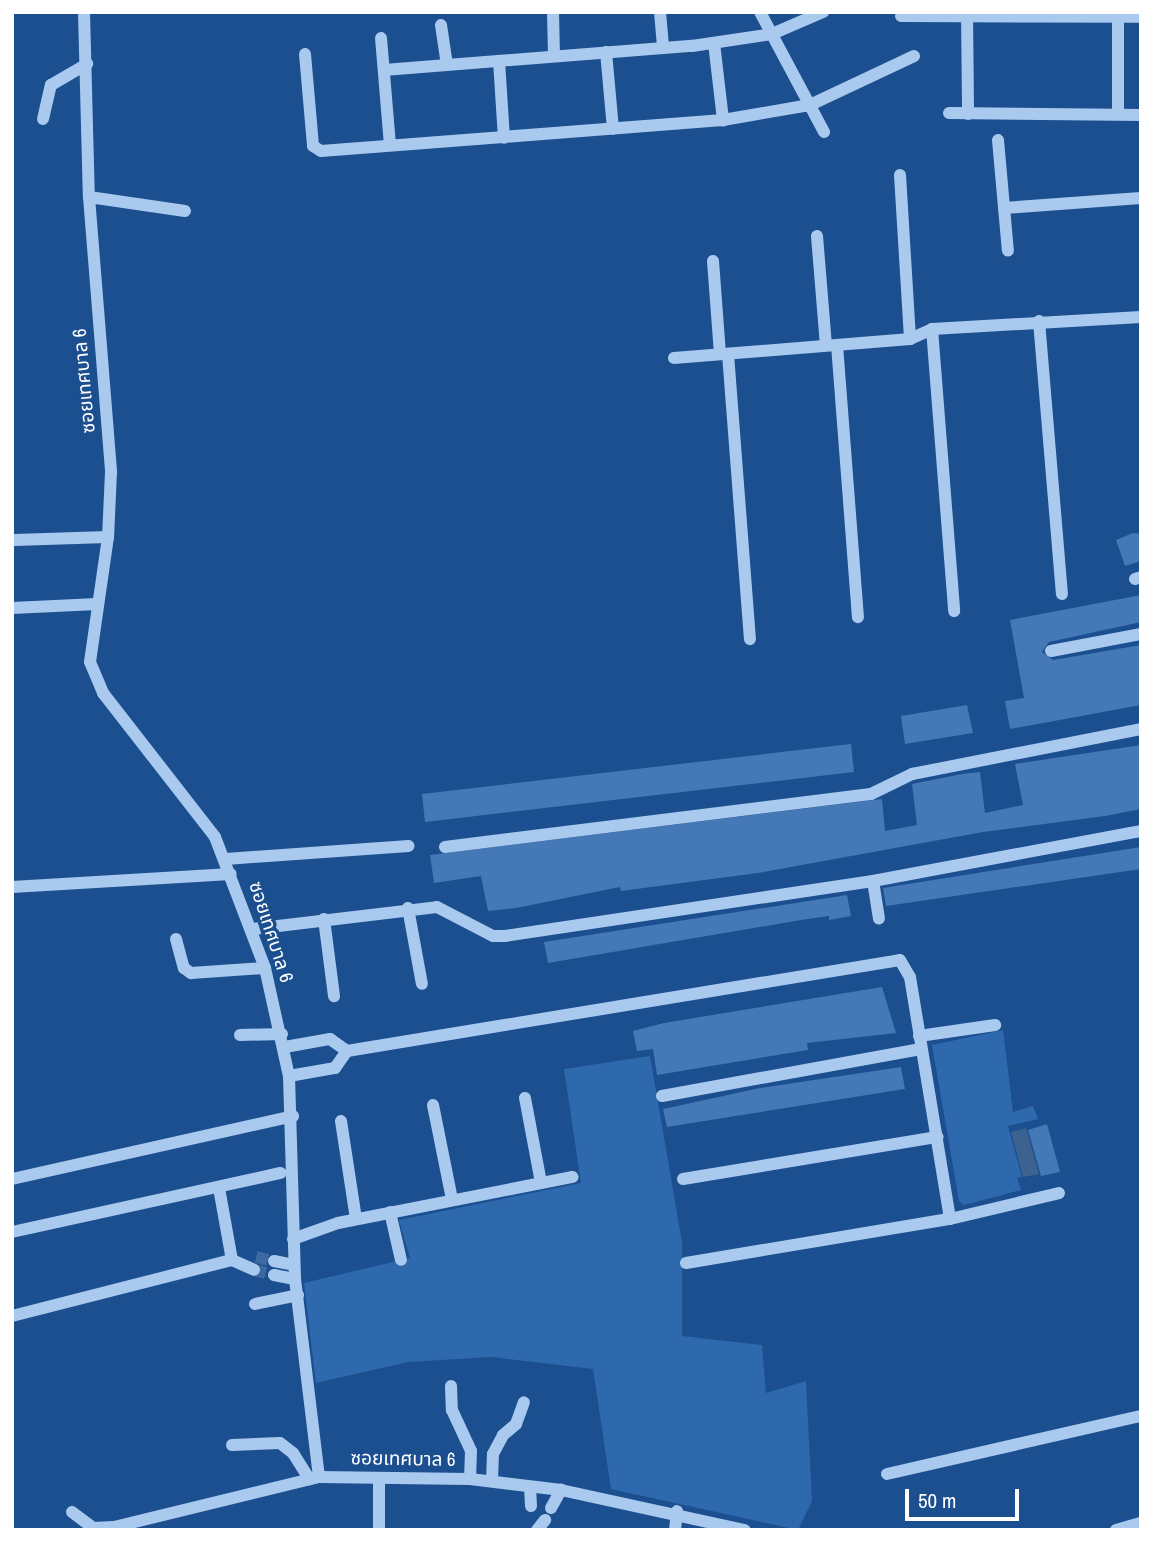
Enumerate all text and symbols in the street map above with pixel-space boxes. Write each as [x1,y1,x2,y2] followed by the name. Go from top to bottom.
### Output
[68,328,100,434] street label: ซอยเทศบาล 6
[244,879,298,985] street label: ซอยเทศบาล 6
[350,1447,456,1471] street label: ซอยเทศบาล 6
[908,1476,1022,1520] scale bar
[918,1486,956,1515] text: 50 m

